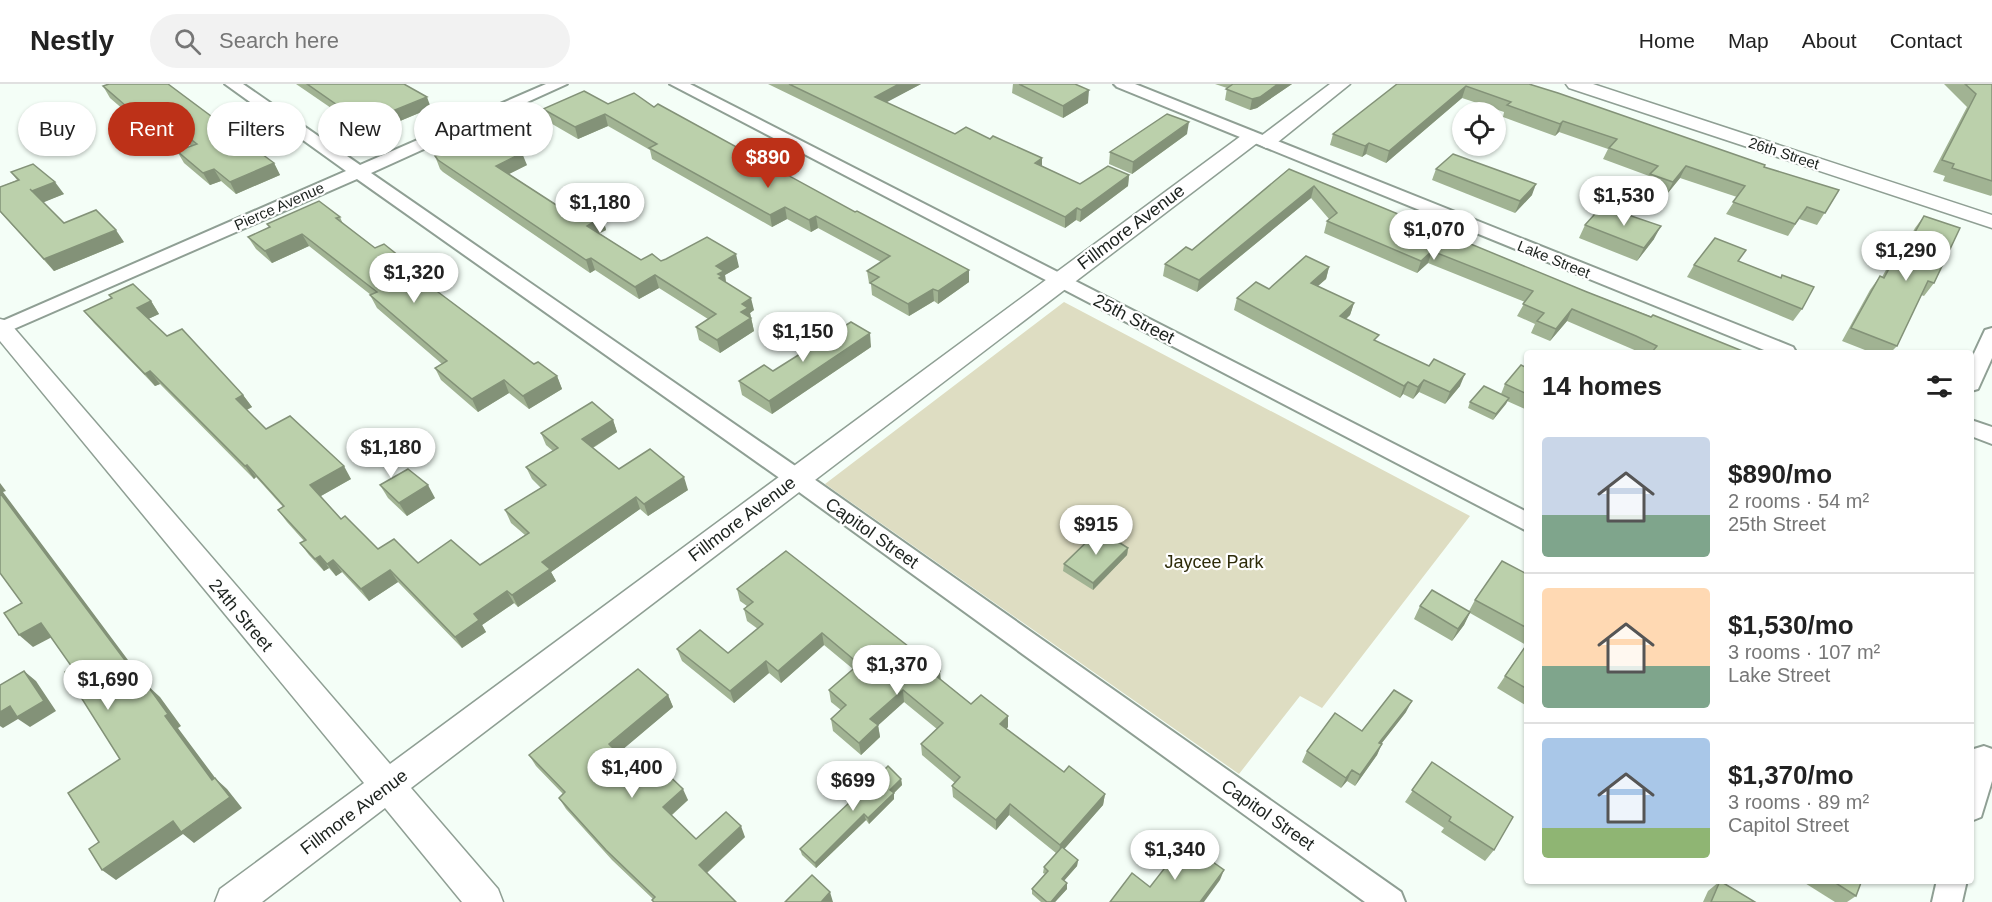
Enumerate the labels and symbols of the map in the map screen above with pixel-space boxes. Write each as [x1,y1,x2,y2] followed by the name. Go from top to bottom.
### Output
[1746,134,1822,173] street label: 26th Street
[732,138,804,189] pin: $890
[1575,176,1673,227] pin: $1,530
[231,179,327,233] street label: Pierce Avenue
[1074,180,1188,274] street label: Fillmore Avenue
[551,183,649,234] pin: $1,180
[1385,210,1483,261] pin: $1,070
[1857,231,1955,282] pin: $1,290
[1515,237,1594,282] street label: Lake Street
[365,253,463,304] pin: $1,320
[1090,290,1178,348] street label: 25th Street
[754,312,852,363] pin: $1,150
[342,428,440,479] pin: $1,180
[685,472,799,566] street label: Fillmore Avenue
[822,494,922,572] street label: Capitol Street
[1060,505,1132,556] pin: $915
[1164,552,1265,572] park label: Jaycee Park
[205,575,277,655] street label: 24th Street
[848,645,946,696] pin: $1,370
[59,660,157,711] pin: $1,690
[583,748,681,799] pin: $1,400
[817,761,889,812] pin: $699
[297,765,411,859] street label: Fillmore Avenue
[1218,776,1318,854] street label: Capitol Street
[1126,830,1224,881] pin: $1,340

